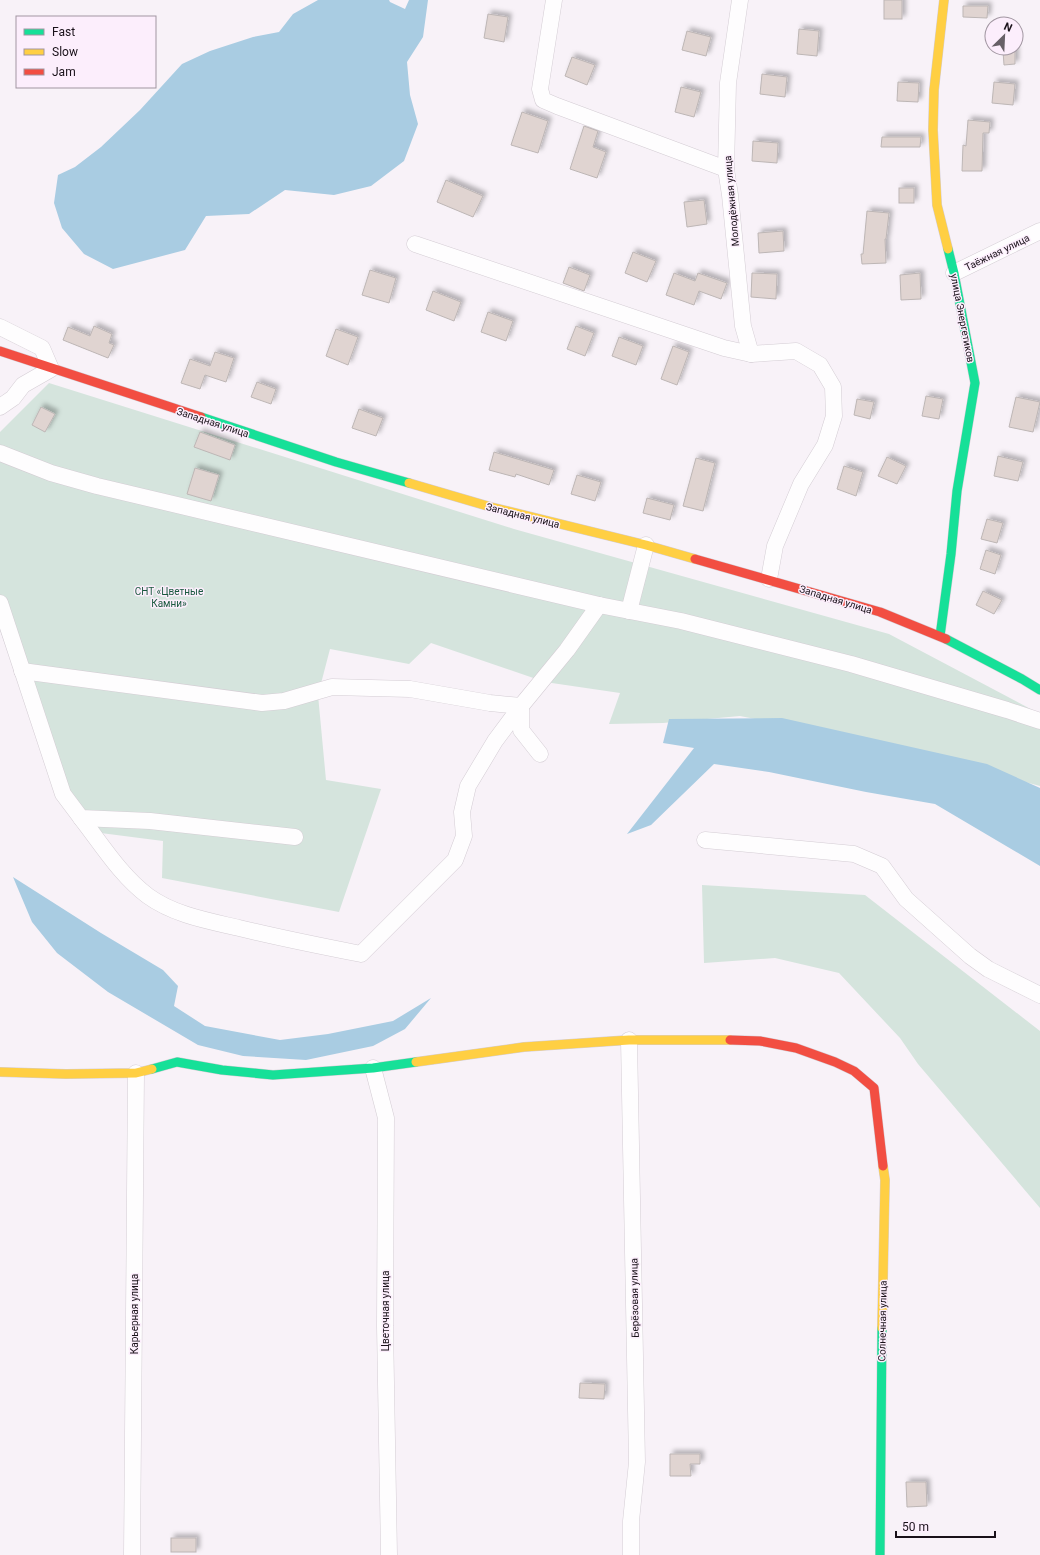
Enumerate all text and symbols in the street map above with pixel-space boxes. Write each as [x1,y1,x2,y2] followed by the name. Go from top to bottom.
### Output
[16,16,156,88] legend
[984,16,1024,56] north arrow
[1002,20,1014,35] text: N
[52,25,75,39] text: Fast
[52,45,78,59] text: Slow
[52,65,76,79] text: Jam
[722,155,741,247] street label: Молодёжная улица
[963,232,1031,273] street label: Таёжная улица
[949,273,977,364] street label: улица Энергетиков
[175,406,250,439] street label: Западная улица
[485,501,561,530] street label: Западная улица
[798,583,873,616] street label: Западная улица
[135,586,203,609] park label: СНТ «Цветные Камни»
[628,1258,641,1338] street label: Берёзовая улица
[380,1271,391,1351] street label: Цветочная улица
[129,1274,140,1354] street label: Карьерная улица
[876,1280,889,1362] street label: Солнечная улица
[896,1513,995,1539] scale bar
[902,1520,929,1534] text: 50 m

